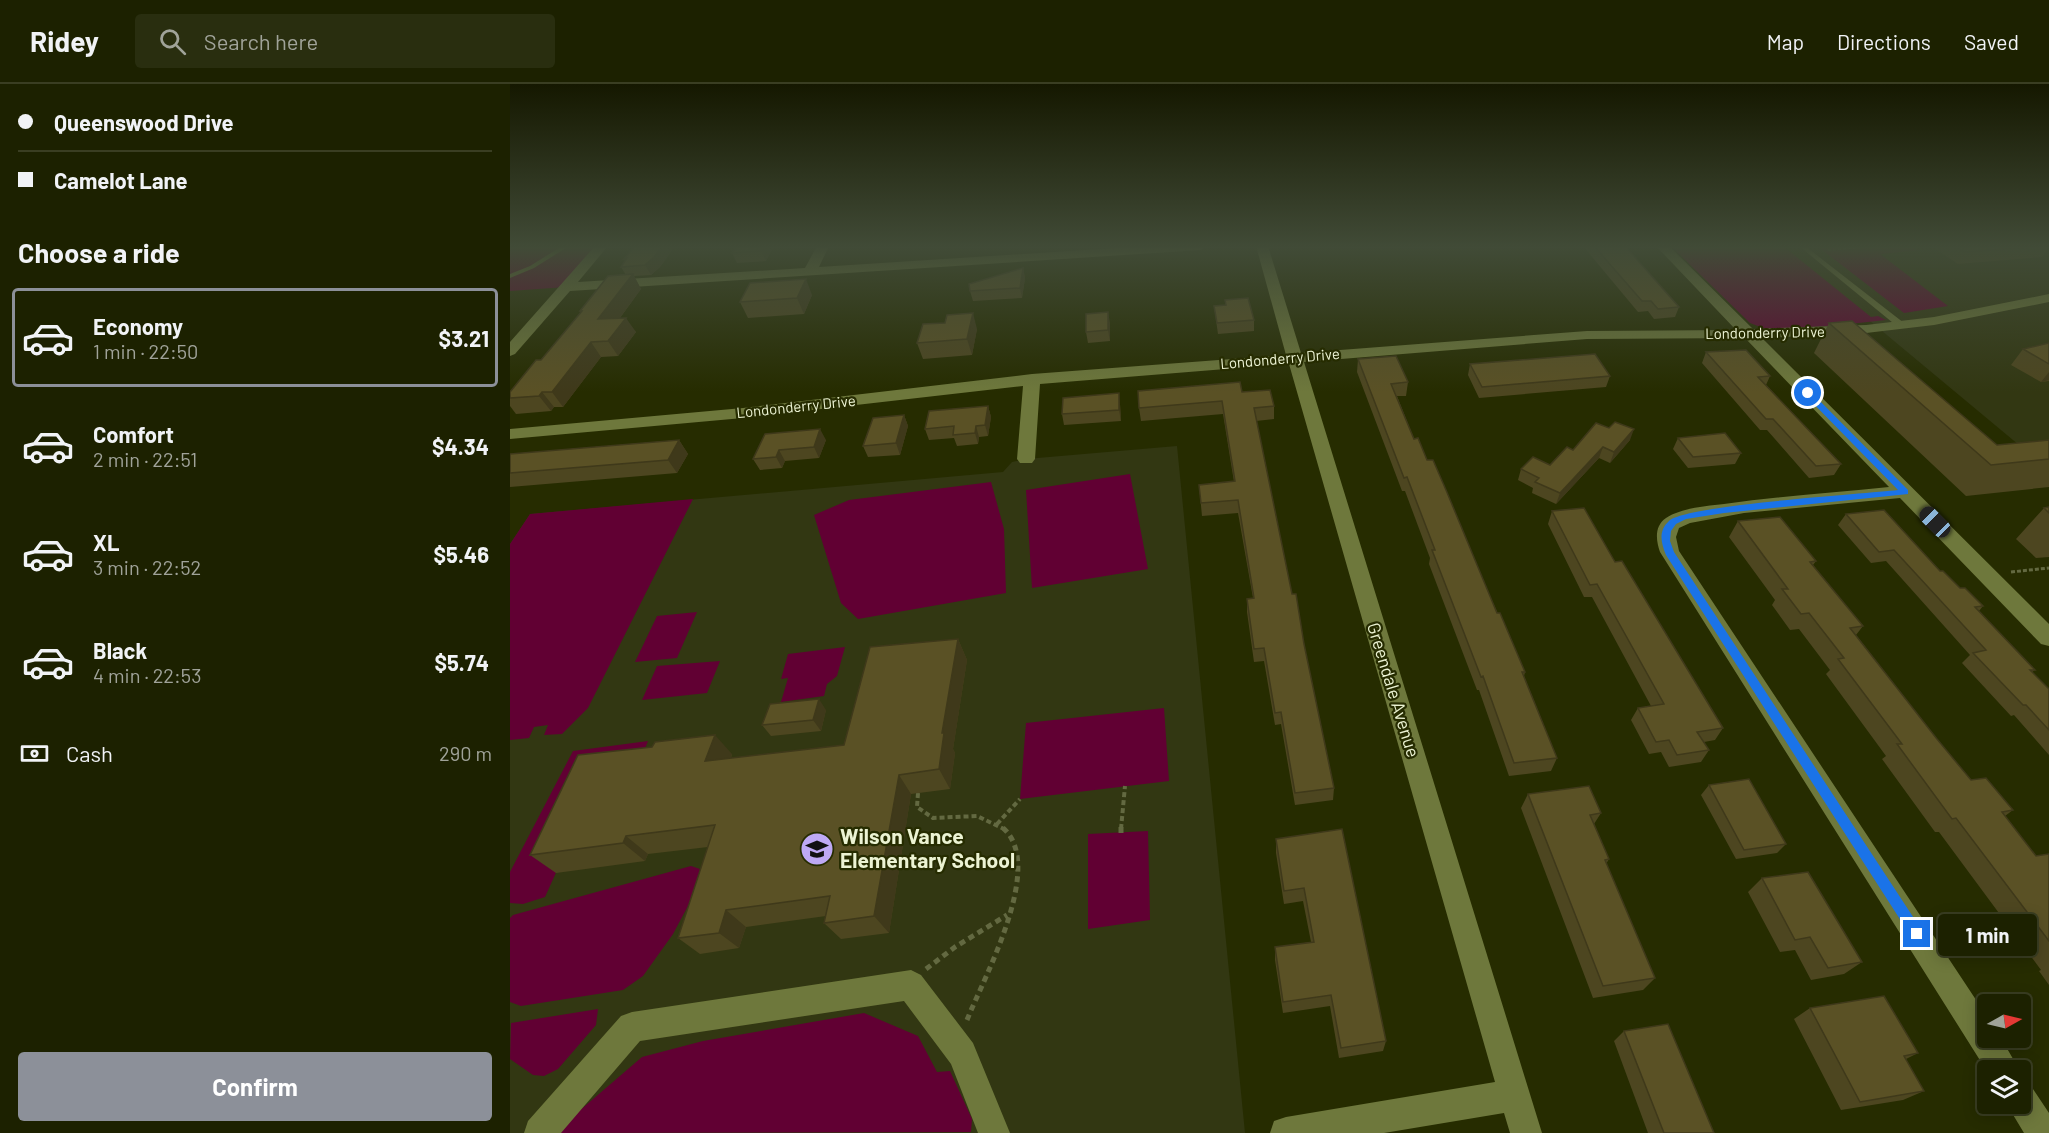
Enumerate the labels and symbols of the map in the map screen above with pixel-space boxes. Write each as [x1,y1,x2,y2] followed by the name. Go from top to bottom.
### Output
[1705,322,1825,342] street label: Londonderry Drive
[1219,344,1340,372] street label: Londonderry Drive
[1794,379,1821,406] route start
[735,391,856,421] street label: Londonderry Drive
[1916,503,1954,541] car
[1363,620,1425,760] street label: Greendale Avenue
[840,823,1015,872] place label: Wilson Vance Elementary School
[799,831,835,867] school or university icon: Wilson Vance Elementary School
[1938,913,2037,955] callout: 1 min
[1903,920,1930,947] route end
[1977,994,2031,1048] north arrow

